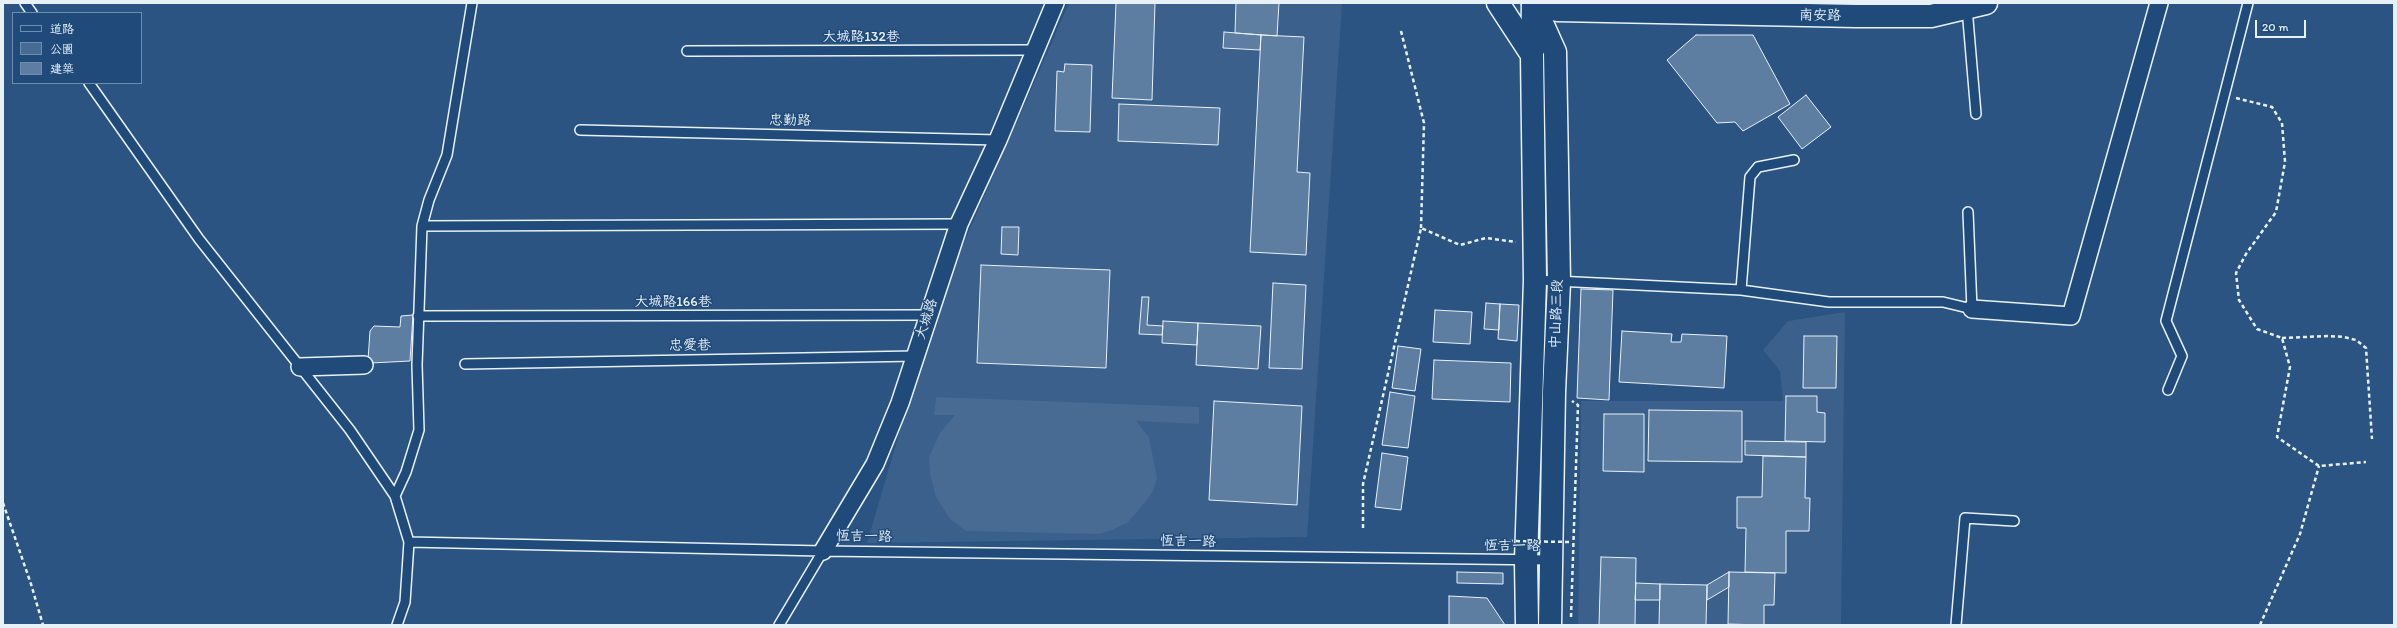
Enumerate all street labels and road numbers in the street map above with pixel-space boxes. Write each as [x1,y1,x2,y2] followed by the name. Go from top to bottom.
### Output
[1799,7,1841,25] street label: 南安路
[822,29,900,45] street label: 大城路132巷
[769,112,811,130] street label: 忠勤路
[1547,279,1567,349] street label: 中山路三段
[634,294,712,310] street label: 大城路166巷
[913,296,941,342] street label: 大城路
[669,337,711,355] street label: 忠愛巷
[836,528,892,546] street label: 恆吉一路
[1160,533,1216,551] street label: 恆吉一路
[1484,538,1540,554] street label: 恆吉一路

